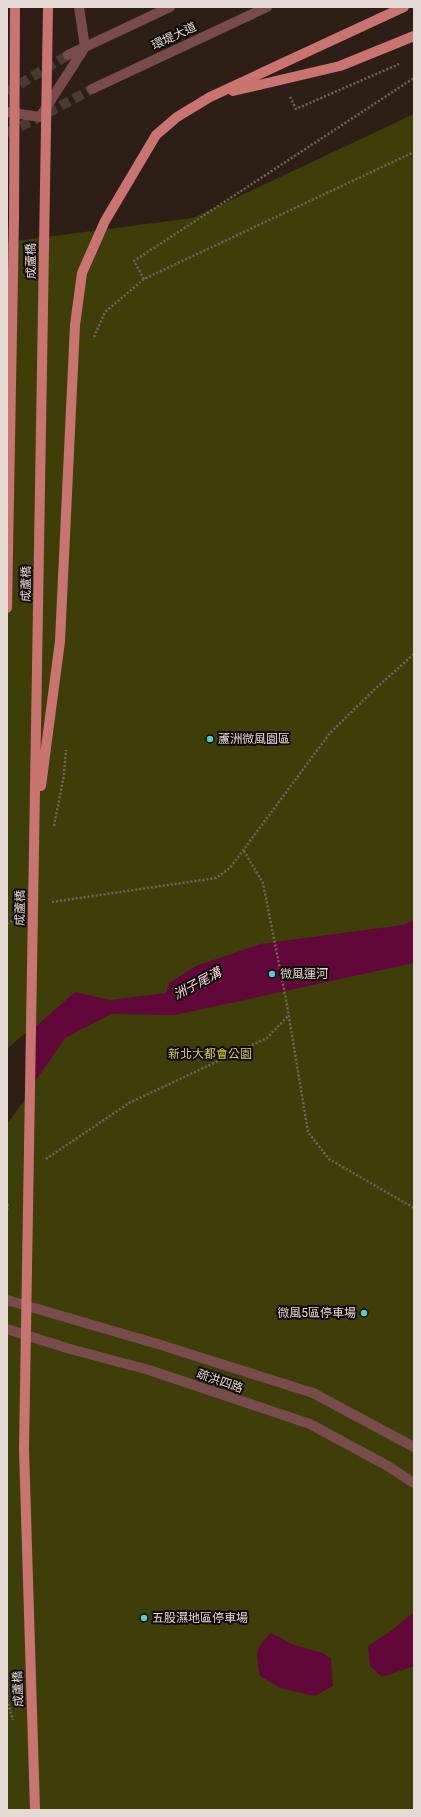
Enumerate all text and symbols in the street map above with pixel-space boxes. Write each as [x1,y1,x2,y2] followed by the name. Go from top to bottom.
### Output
[149,20,199,52] street label: 環堤大道
[24,243,38,279] street label: 成蘆橋
[19,566,33,602] street label: 成蘆橋
[218,732,290,746] place label: 蘆洲微風園區
[205,734,215,744] marker: 蘆洲微風園區
[13,890,27,926] street label: 成蘆橋
[171,964,225,1002] water label: 洲子尾溝
[280,967,328,981] place label: 微風運河
[267,969,277,979] marker: 微風運河
[168,1047,252,1061] park label: 新北大都會公園
[277,1306,356,1320] place label: 微風5區停車場
[359,1308,369,1318] marker: 微風5區停車場
[195,1367,245,1395] street label: 疏洪四路
[152,1611,248,1625] place label: 五股濕地區停車場
[139,1613,149,1623] marker: 五股濕地區停車場
[10,1671,26,1707] street label: 成蘆橋

